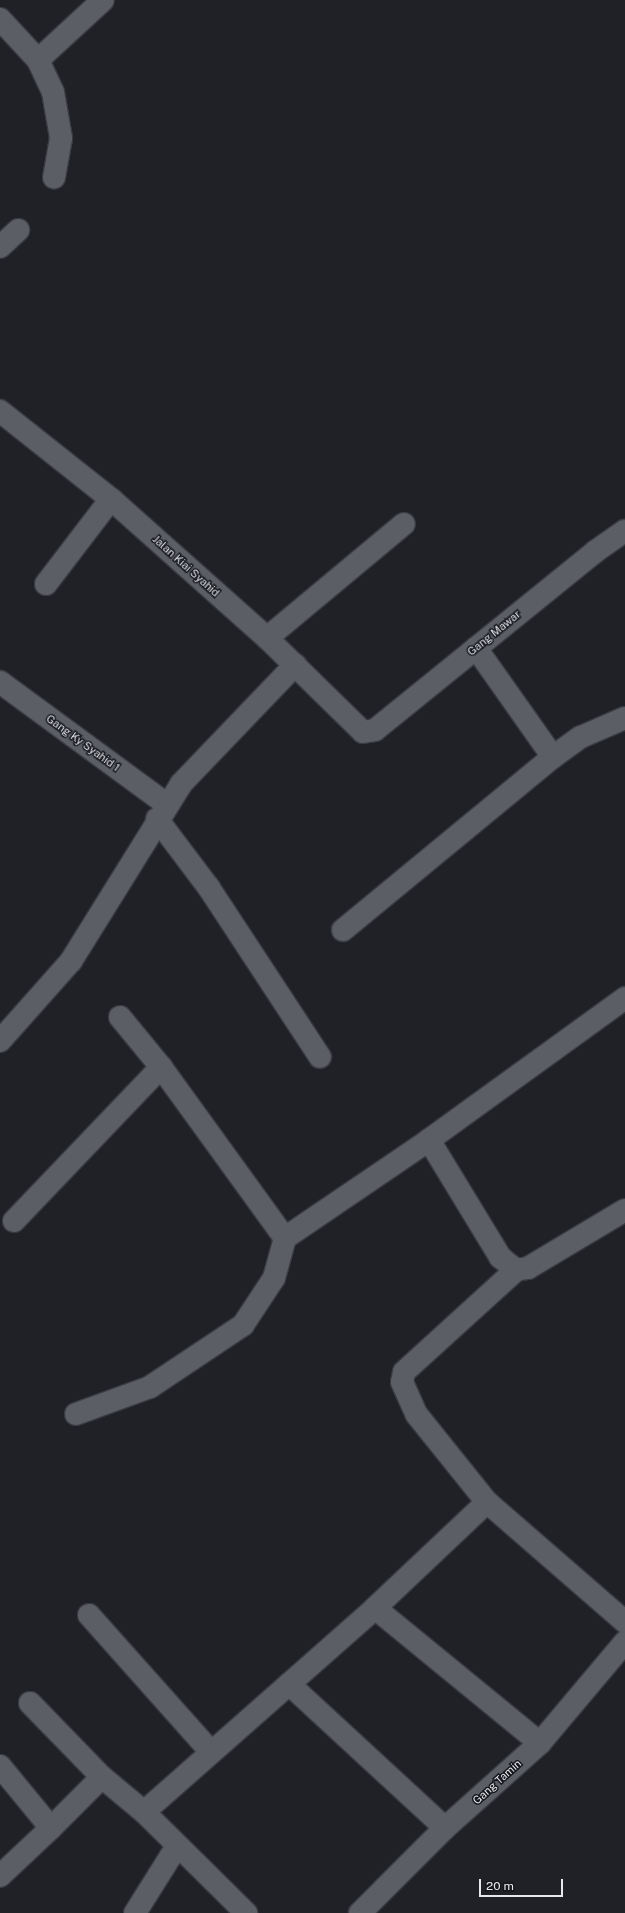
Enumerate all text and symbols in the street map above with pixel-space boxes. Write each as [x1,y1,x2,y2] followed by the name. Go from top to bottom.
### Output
[150,533,222,599] street label: Jalan Kiai Syahid
[465,608,523,658] street label: Gang Mawar
[44,712,122,774] street label: Gang Ky Syahid 1
[470,1757,524,1807] street label: Gang Tamin
[481,1871,565,1897] scale bar
[486,1879,514,1893] text: 20 m

